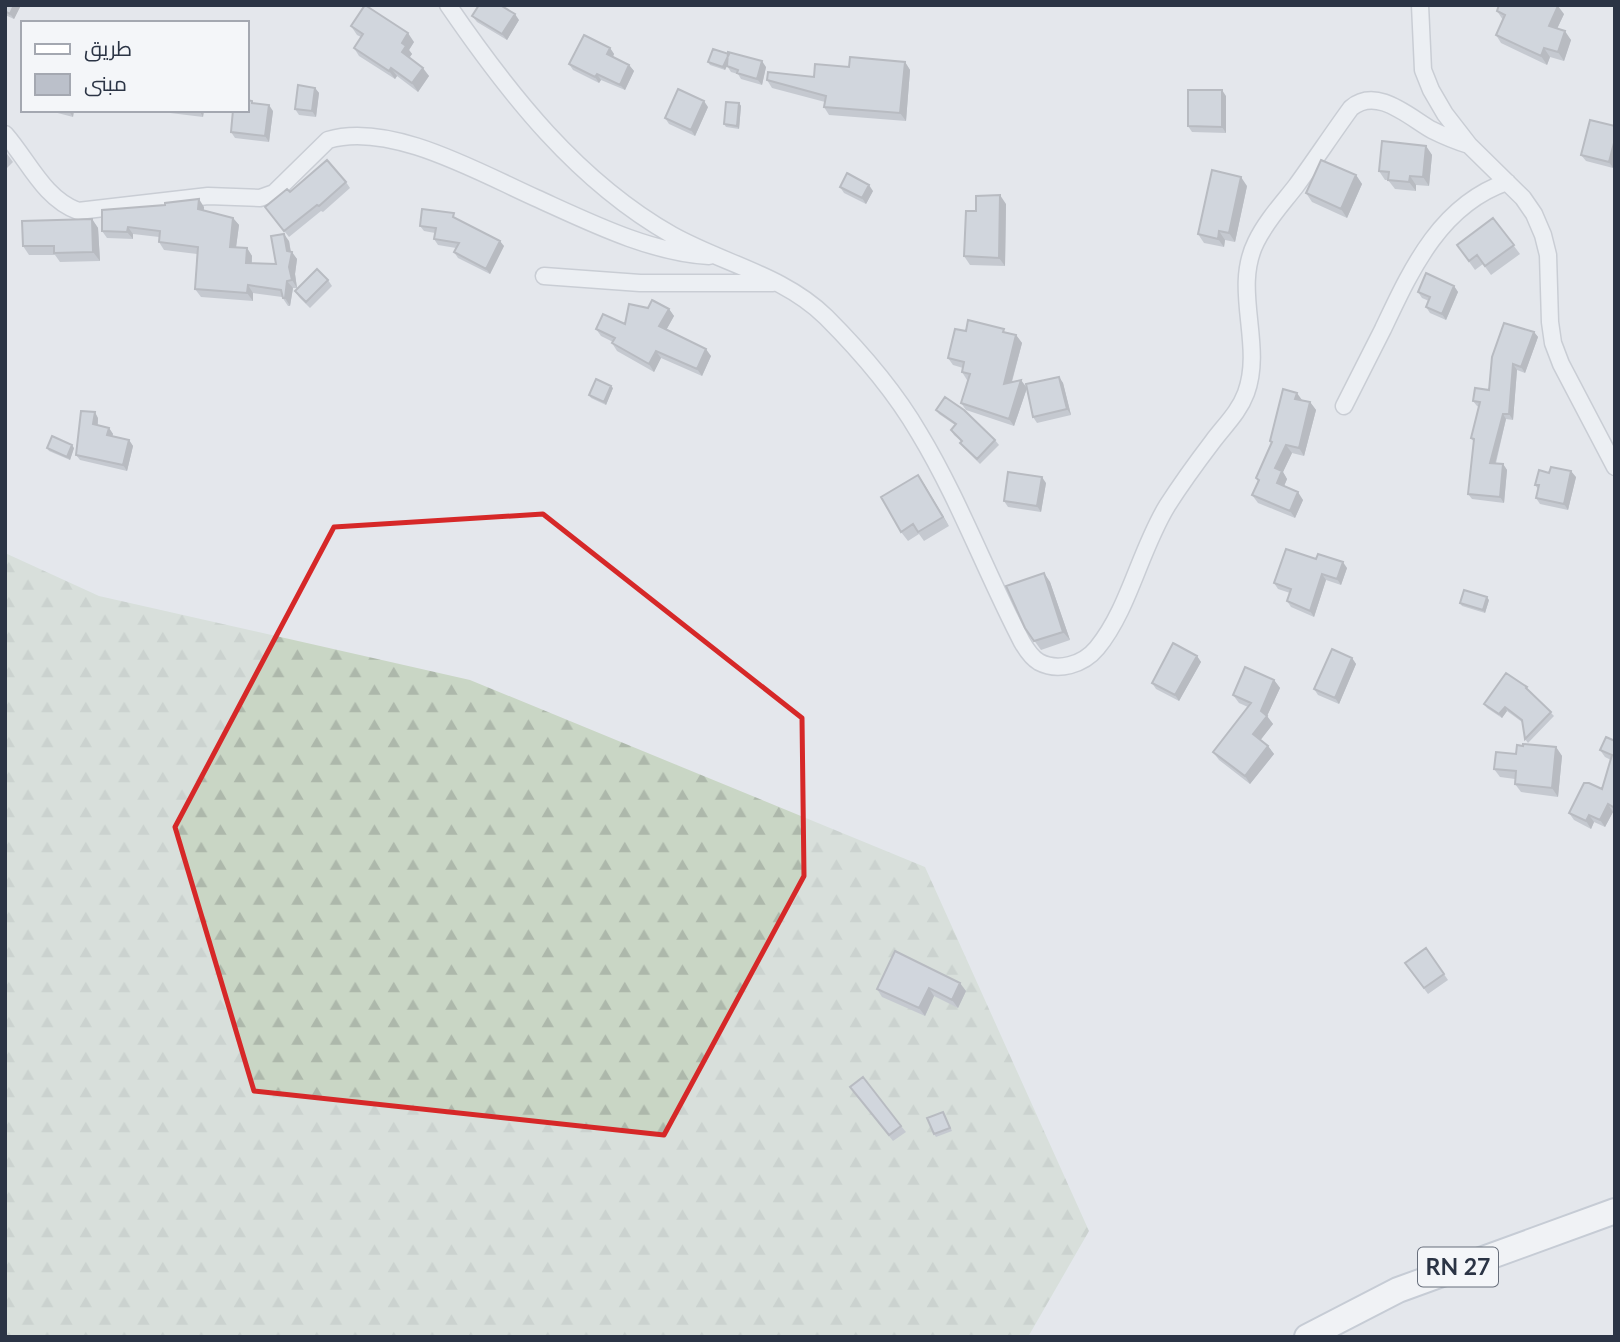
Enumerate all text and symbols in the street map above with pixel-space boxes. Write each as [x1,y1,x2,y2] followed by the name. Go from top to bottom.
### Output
[21,21,248,112] legend
[84,35,132,62] text: طريق
[84,70,127,97] text: مبنى
[1418,1248,1498,1286] road number: RN 27

